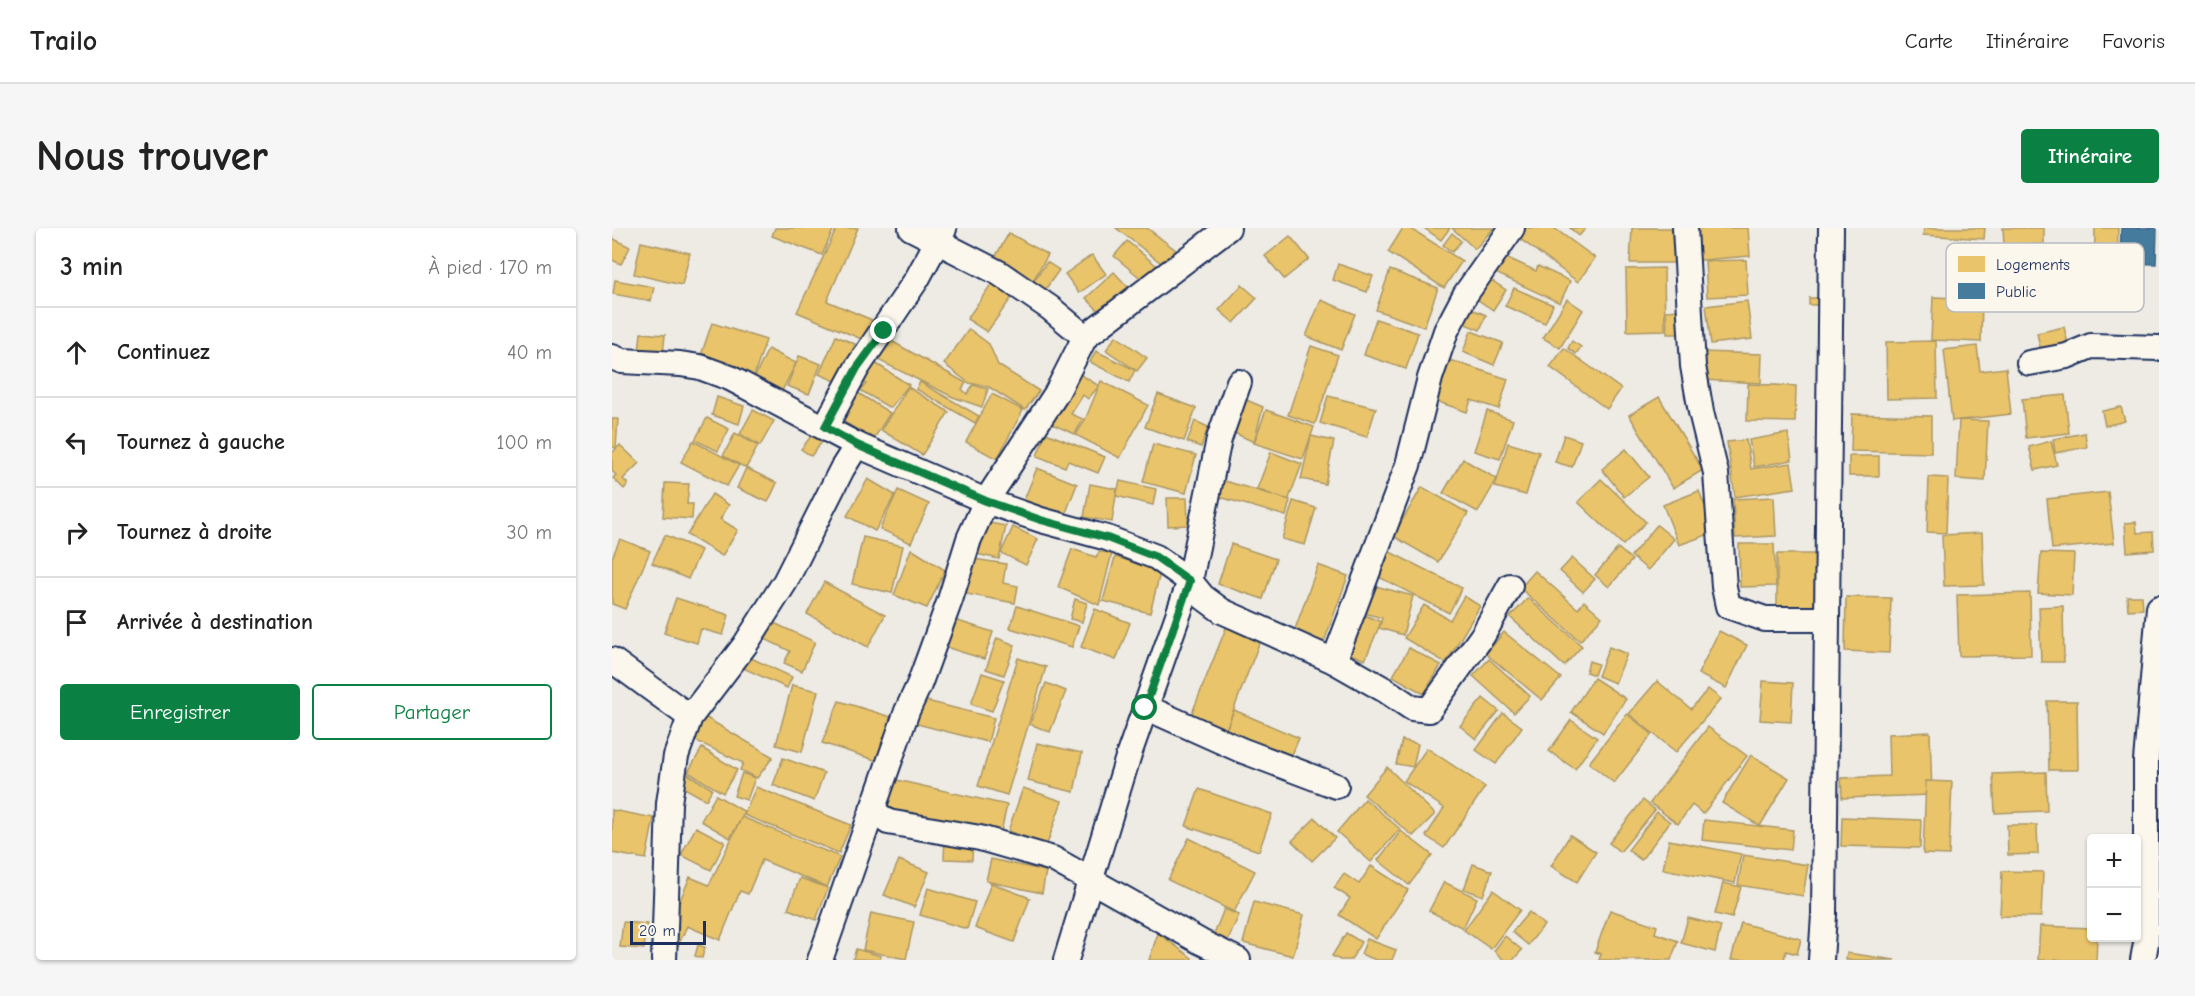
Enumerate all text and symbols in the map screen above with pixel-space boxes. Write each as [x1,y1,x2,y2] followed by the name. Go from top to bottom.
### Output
[30,25,97,57] text: Trailo
[1905,29,1953,53] text: Carte
[1986,29,2069,53] text: Itinéraire
[2102,29,2165,53] text: Favoris
[2021,129,2159,183] button: Itinéraire
[36,132,268,181] text: Nous trouver
[1946,243,2144,312] legend
[60,252,123,282] text: 3 min
[428,256,552,279] text: À pied · 170 m
[1996,256,2070,274] text: Logements
[1996,283,2037,301] text: Public
[870,317,896,343] route end
[60,336,93,369] icon: ahead
[117,339,210,365] text: Continuez
[507,341,552,364] text: 40 m
[60,426,93,459] icon: left
[117,429,285,455] text: Tournez à gauche
[497,431,552,454] text: 100 m
[60,516,93,549] icon: right
[117,519,272,545] text: Tournez à droite
[506,521,552,544] text: 30 m
[60,606,93,639] icon: arrive
[117,609,313,635] text: Arrivée à destination
[60,684,300,740] button: Enregistrer
[312,684,552,740] button: Partager
[1131,694,1157,720] route start
[2087,834,2141,942] map controls
[2087,834,2141,888] button: +
[2087,888,2141,942] button: −
[630,918,706,946] scale bar
[639,922,676,940] text: 20 m

